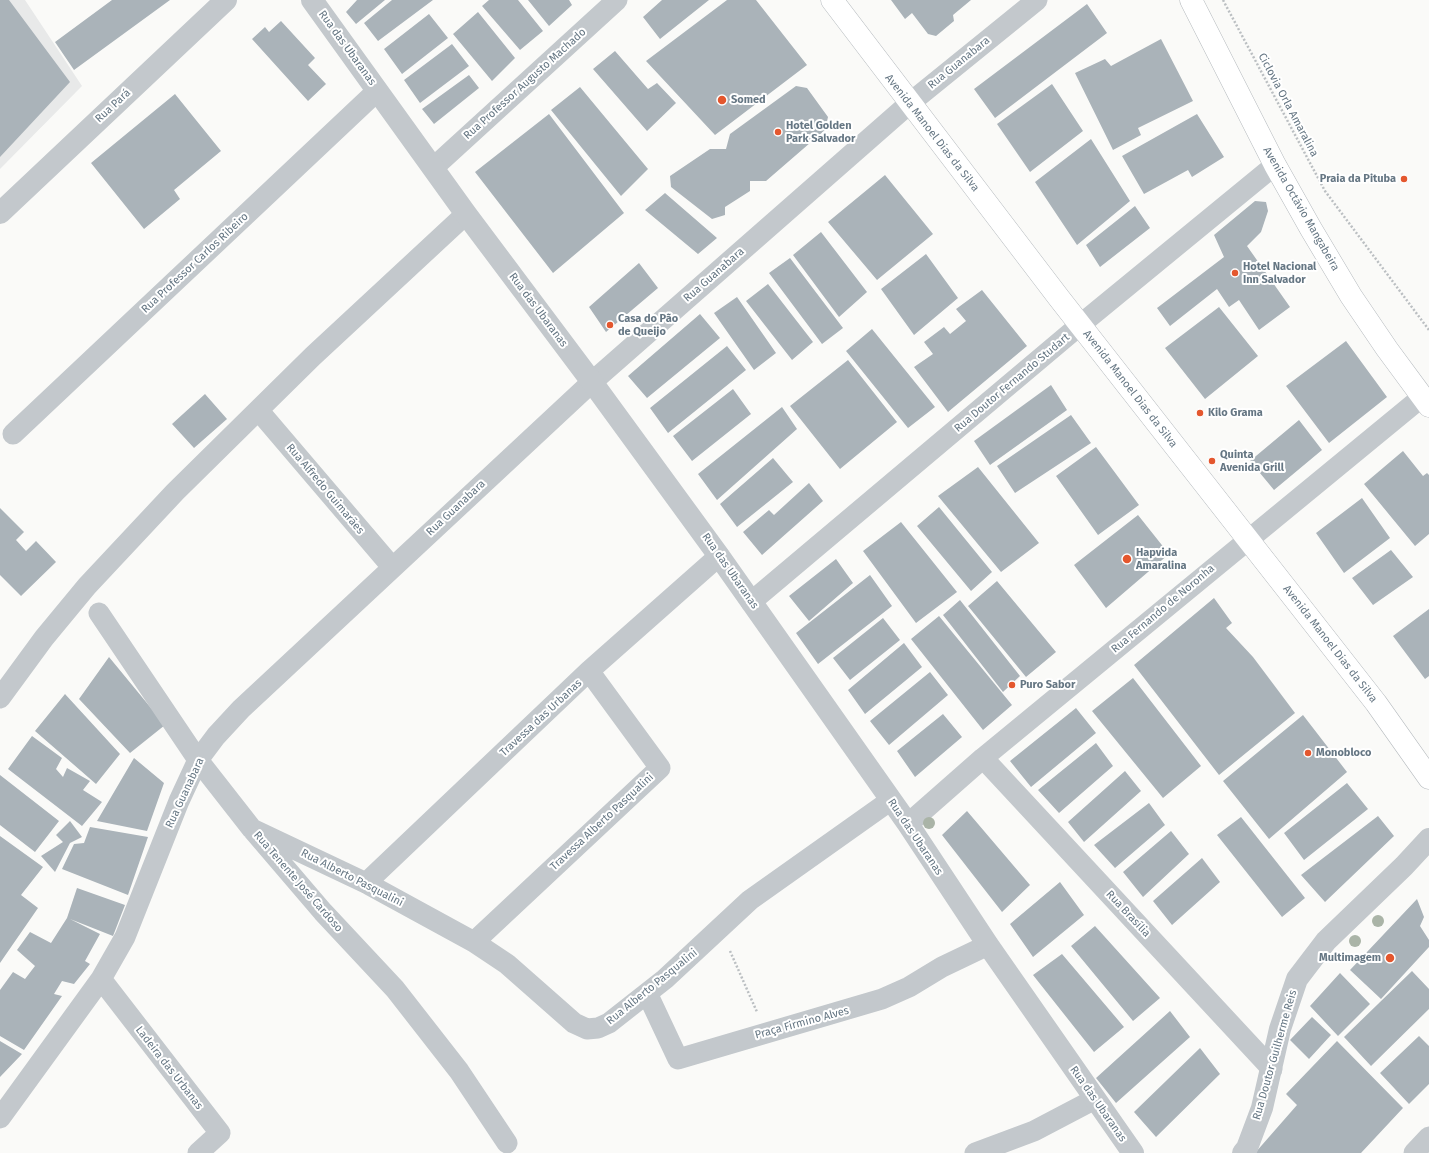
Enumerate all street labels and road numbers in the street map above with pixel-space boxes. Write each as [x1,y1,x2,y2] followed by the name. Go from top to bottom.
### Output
[315,8,379,88] street label: Rua das Ubaranas
[461,26,589,142] street label: Rua Professor Augusto Machado
[925,34,993,92] street label: Rua Guanabara
[1255,51,1321,159] street label: Ciclovia Orla Amaralina
[882,72,982,194] street label: Avenida Manoel Dias da Silva
[93,86,133,126] street label: Rua Pará
[1260,145,1342,273] street label: Avenida Octávio Mangabeira
[139,210,251,316] street label: Rua Professor Carlos Ribeiro
[681,245,747,305] street label: Rua Guanabara
[506,270,570,350] street label: Rua das Ubaranas
[1080,328,1180,450] street label: Avenida Manoel Dias da Silva
[952,331,1072,435] street label: Rua Doutor Fernando Studart
[283,441,367,537] street label: Rua Alfredo Guimarães
[424,477,488,539] street label: Rua Guanabara
[699,531,761,611] street label: Rua das Ubaranas
[1109,562,1217,656] street label: Rua Fernando de Noronha
[1280,583,1380,705] street label: Avenida Manoel Dias da Silva
[497,677,585,759] street label: Travessa das Urbanas
[163,756,207,830] street label: Rua Guanabara
[548,771,656,873] street label: Travessa Alberto Pasqualini
[885,796,945,878] street label: Rua das Ubaranas
[251,829,345,935] street label: Rua Tenente José Cardoso
[299,846,405,910] street label: Rua Alberto Pasqualini
[1103,888,1153,940] street label: Rua Brasília
[604,946,700,1028] street label: Rua Alberto Pasqualini
[1250,988,1300,1122] street label: Rua Doutor Guilherme Reis
[754,1004,850,1042] street label: Praça Firmino Alves
[132,1024,206,1112] street label: Ladeira das Urbanas
[1067,1064,1129,1144] street label: Rua das Ubaranas

